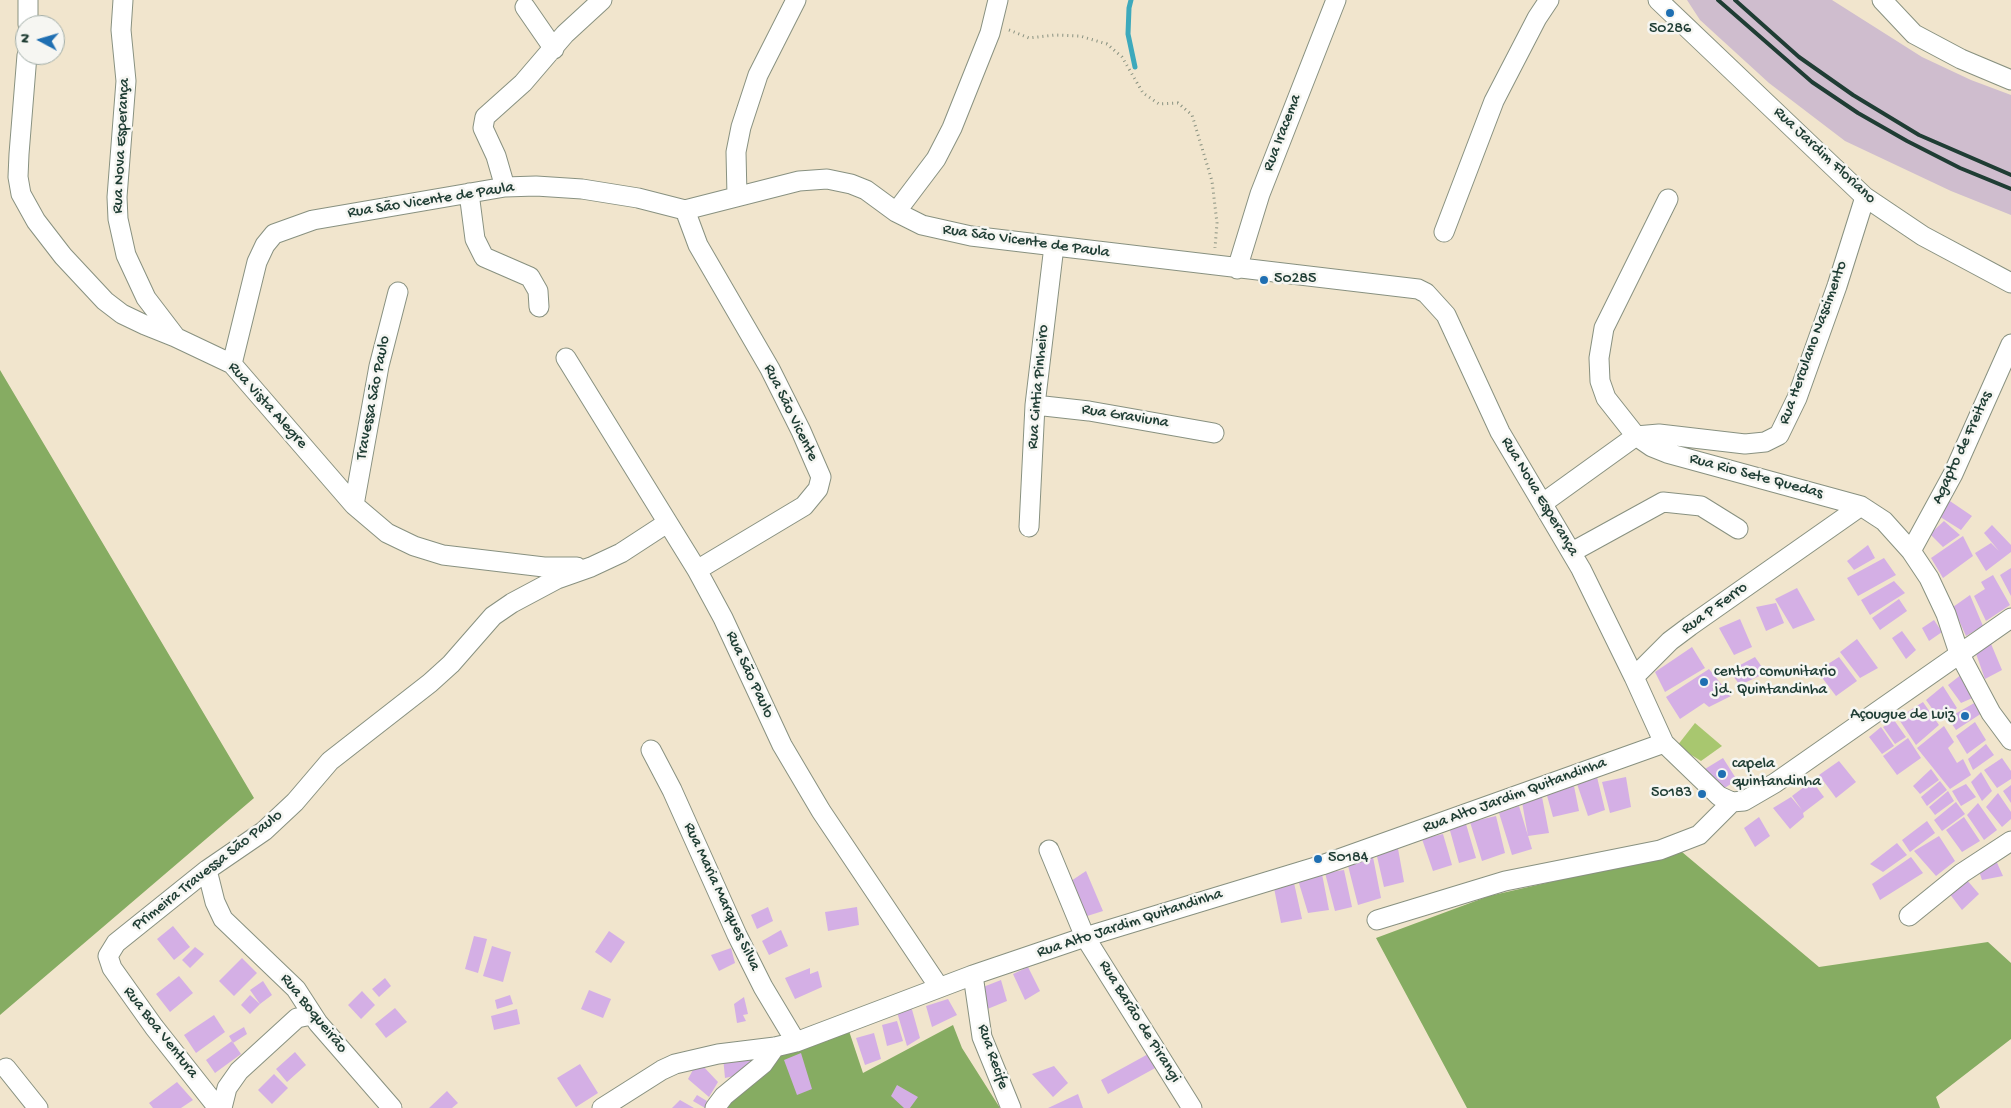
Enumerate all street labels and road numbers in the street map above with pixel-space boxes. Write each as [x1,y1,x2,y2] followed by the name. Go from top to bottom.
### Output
[109,78,135,214] street label: Rua Nova Esperança
[1260,92,1306,174] street label: Rua Iracema
[1769,103,1879,209] street label: Rua Jardim Floriano
[346,178,516,224] street label: Rua São Vicente de Paula
[941,221,1111,263] street label: Rua São Vicente de Paula
[1775,259,1853,427] street label: Rua Herculano Nascimento
[1024,324,1054,450] street label: Rua Cintia Pinheiro
[353,334,395,462] street label: Travessa São Paulo
[223,359,311,453] street label: Rua Vista Alegre
[758,361,822,465] street label: Rua São Vicente
[1928,389,1998,507] street label: Agapto de Freitas
[1080,401,1170,433] street label: Rua Graviuna
[1496,434,1582,560] street label: Rua Nova Esperança
[1687,450,1825,504] street label: Rua Rio Sete Quedas
[1678,579,1752,639] street label: Rua P Ferro
[720,628,778,722] street label: Rua São Paulo
[1421,754,1609,838] street label: Rua Alto Jardim Quitandinha
[129,806,287,936] street label: Primeira Travessa São Paulo
[678,820,764,974] street label: Rua Maria Marques Silva
[1035,885,1225,963] street label: Rua Alto Jardim Quitandinha
[1094,957,1184,1087] street label: Rua Barão de Pirangi
[275,970,351,1058] street label: Rua Boqueirão
[118,983,202,1083] street label: Rua Boa Ventura
[972,1022,1012,1092] street label: Rua Recife

